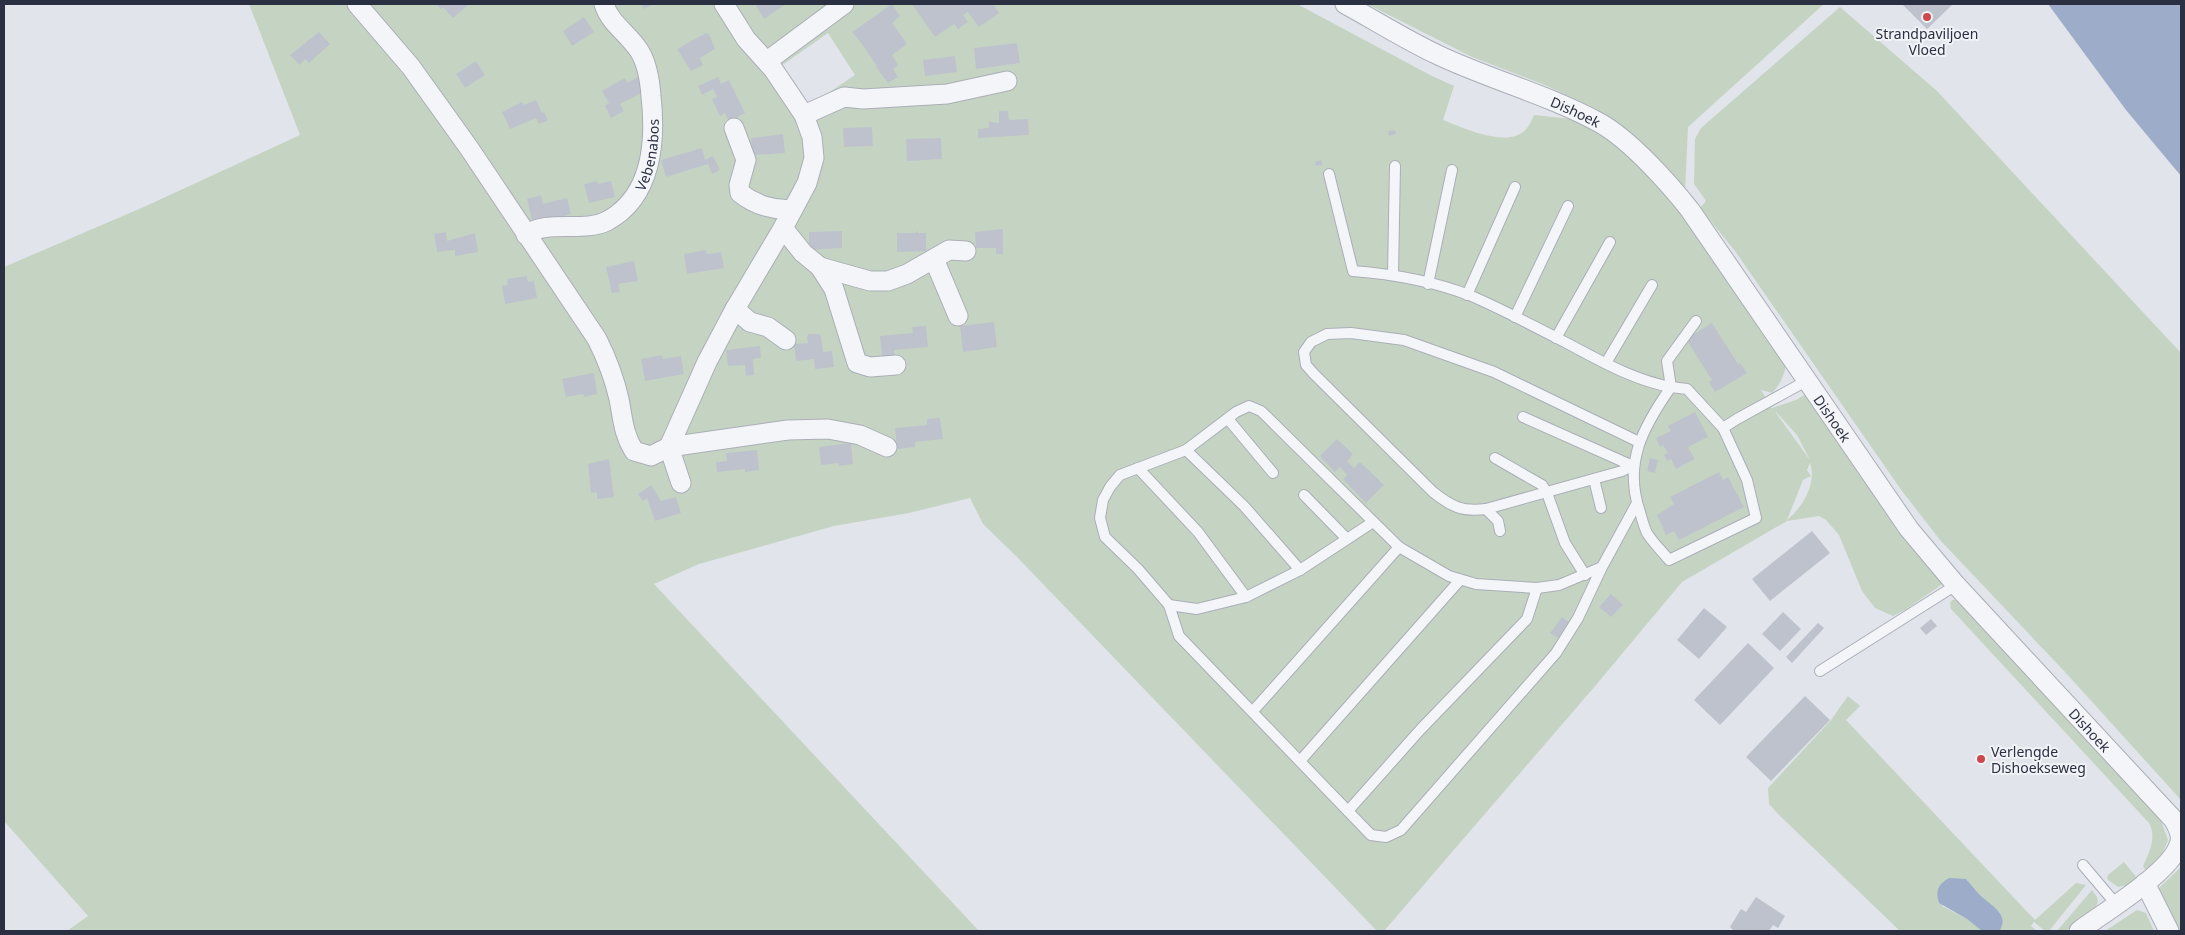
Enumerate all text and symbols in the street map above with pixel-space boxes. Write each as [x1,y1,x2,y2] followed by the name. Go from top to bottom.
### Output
[1921,11,1933,23] marker: Strandpaviljoen Vloed
[1876,24,1978,59] place label: Strandpaviljoen Vloed
[1548,92,1605,131] street label: Dishoek
[630,118,662,194] street label: Vebenabos
[1810,391,1856,446] street label: Dishoek
[2065,704,2116,756] street label: Dishoek
[1991,742,2086,777] place label: Verlengde Dishoekseweg
[1975,753,1987,765] marker: Verlengde Dishoekseweg

